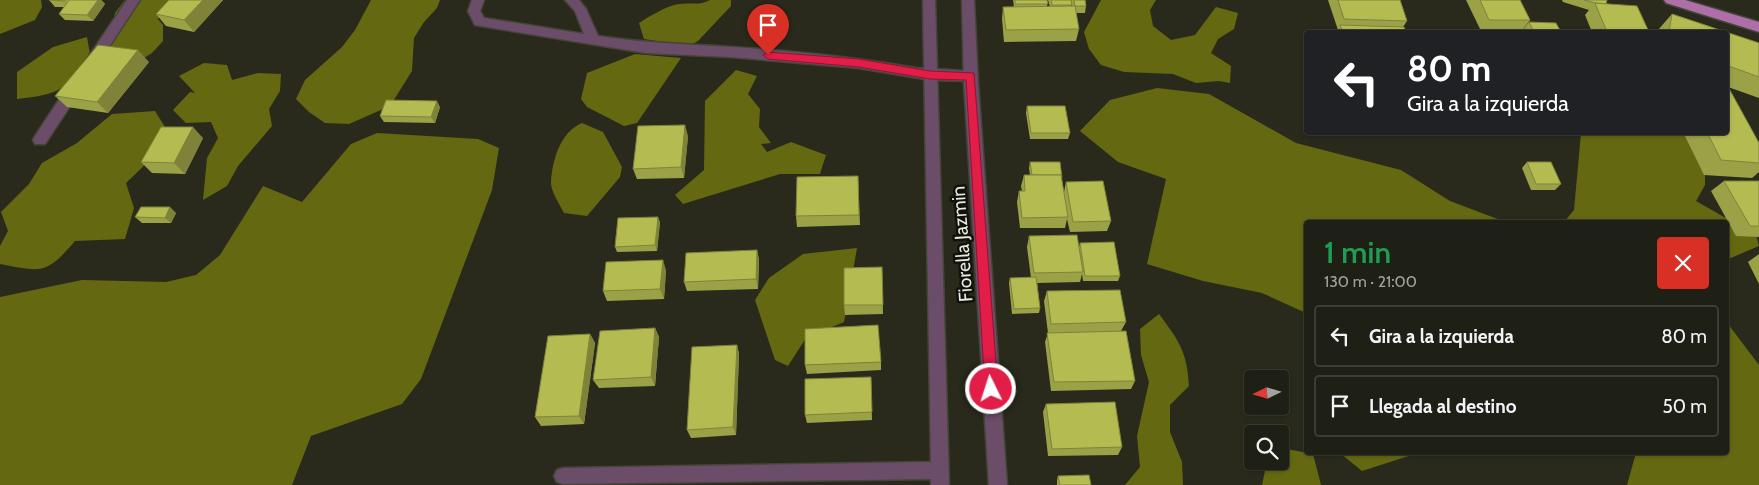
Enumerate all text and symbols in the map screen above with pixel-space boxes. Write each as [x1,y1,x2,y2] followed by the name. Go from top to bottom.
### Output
[747,4,789,55] pin
[754,11,782,39] icon: arrive
[1407,47,1491,90] text: 80 m
[1324,50,1389,115] icon: left
[1407,90,1569,117] text: Gira a la izquierda
[946,185,978,303] street label: Fiorella Jazmin
[1324,234,1391,271] text: 1 min
[1657,237,1709,289] button: close
[1324,272,1417,291] text: 130 m · 21:00
[1326,322,1354,350] icon: left
[1369,325,1514,348] text: Gira a la izquierda
[1661,325,1707,348] text: 80 m
[964,362,1016,414] position arrow
[1244,370,1289,415] north arrow
[1244,370,1289,470] map controls
[1326,392,1354,420] icon: arrive
[1369,395,1516,418] text: Llegada al destino
[1663,395,1707,418] text: 50 m
[1244,425,1289,470] button: search

